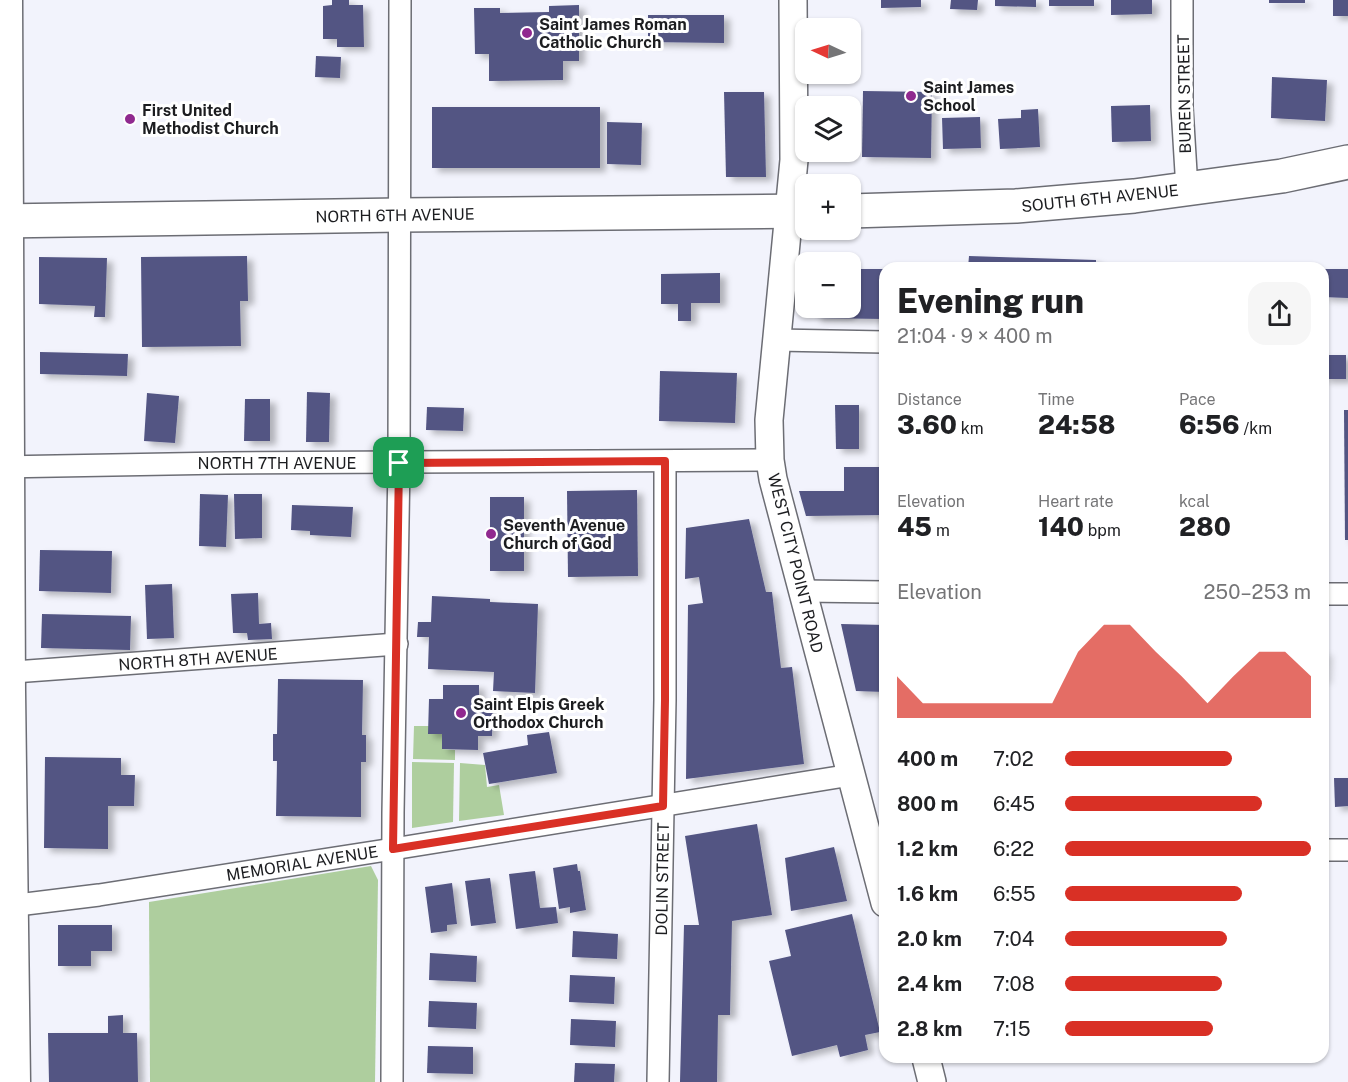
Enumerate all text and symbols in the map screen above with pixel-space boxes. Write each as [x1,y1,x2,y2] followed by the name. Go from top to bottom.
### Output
[539,15,687,52] place label: Saint James Roman Catholic Church
[795,18,861,84] north arrow
[795,18,861,318] map controls
[520,26,534,40] marker: Saint James Roman Catholic Church
[1174,34,1195,154] street label: BUREN STREET
[923,78,1014,115] place label: Saint James School
[904,89,918,103] marker: Saint James School
[795,96,861,162] button: layers
[142,101,279,138] place label: First United Methodist Church
[123,112,137,126] marker: First United Methodist Church
[795,174,861,240] button: +
[1021,181,1180,216] street label: SOUTH 6TH AVENUE
[315,205,475,226] street label: NORTH 6TH AVENUE
[795,252,861,318] button: −
[897,282,1084,320] text: Evening run
[1248,282,1311,345] button: share
[897,324,1053,348] text: 21:04 · 9 × 400 m
[897,390,962,409] text: Distance
[1038,390,1074,409] text: Time
[1179,390,1216,409] text: Pace
[897,409,957,440] text: 3.60
[1038,409,1116,440] text: 24:58
[1179,409,1240,440] text: 6:56
[957,419,984,438] text: km
[1240,419,1272,438] text: /km
[373,437,424,488] pin
[382,446,415,479] icon: arrive
[198,454,356,473] street label: NORTH 7TH AVENUE
[764,471,827,655] street label: WEST CITY POINT ROAD
[897,492,965,511] text: Elevation
[1038,492,1114,511] text: Heart rate
[1179,492,1210,511] text: kcal
[897,511,932,542] text: 45
[1038,511,1084,542] text: 140
[1179,511,1231,542] text: 280
[503,516,625,553] place label: Seventh Avenue Church of God
[932,521,950,540] text: m
[1084,521,1121,540] text: bpm
[484,527,498,541] marker: Seventh Avenue Church of God
[897,580,982,604] text: Elevation
[1203,580,1311,604] text: 250–253 m
[118,644,278,675] street label: NORTH 8TH AVENUE
[473,695,604,732] place label: Saint Elpis Greek Orthodox Church
[454,706,468,720] marker: Saint Elpis Greek Orthodox Church
[897,747,958,771] text: 400 m
[993,747,1034,771] text: 7:02
[897,792,959,816] text: 800 m
[993,792,1035,816] text: 6:45
[652,822,673,936] street label: DOLIN STREET
[897,837,958,861] text: 1.2 km
[993,837,1034,861] text: 6:22
[225,842,379,885] street label: MEMORIAL AVENUE
[897,882,958,906] text: 1.6 km
[993,882,1036,906] text: 6:55
[897,927,962,951] text: 2.0 km
[993,927,1034,951] text: 7:04
[897,972,962,996] text: 2.4 km
[993,972,1035,996] text: 7:08
[897,1017,963,1041] text: 2.8 km
[993,1017,1030,1041] text: 7:15

